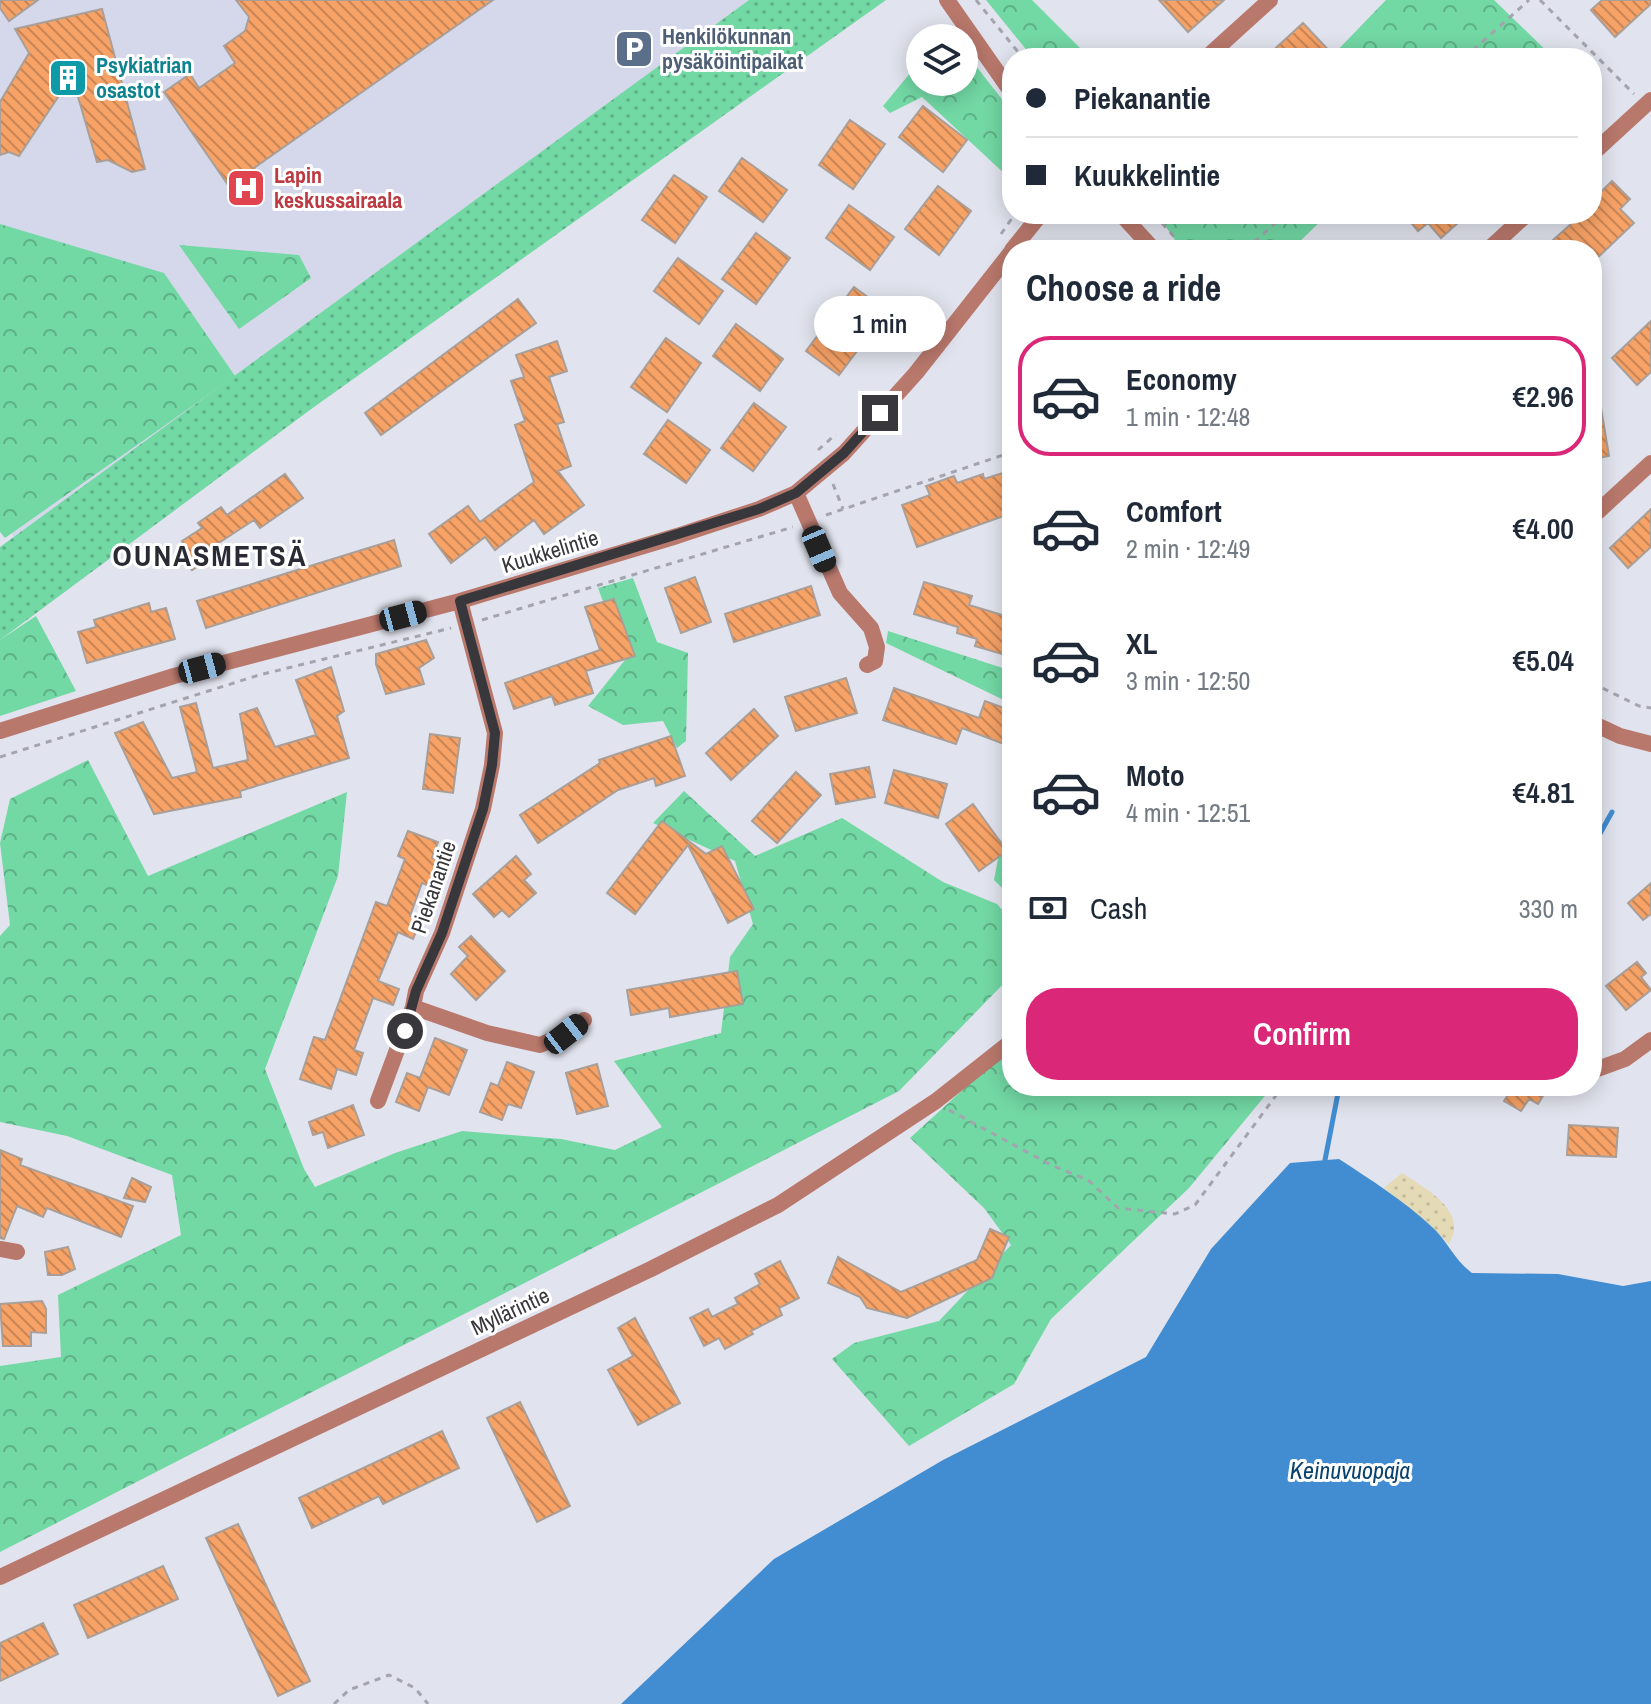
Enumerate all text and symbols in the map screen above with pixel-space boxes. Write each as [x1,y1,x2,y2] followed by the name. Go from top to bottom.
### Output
[662,21,803,76] place label: Henkilökunnan pysäköintipaikat
[906,24,978,96] map controls
[906,24,978,96] button: layers
[613,28,655,70] parking icon: Henkilökunnan pysäköintipaikat
[96,50,192,105] place label: Psykiatrian osastot
[47,57,89,99] building icon: Psykiatrian osastot
[1074,78,1211,118] text: Piekanantie
[1074,155,1220,195] text: Kuukkelintie
[274,160,402,215] place label: Lapin keskussairaala
[225,167,267,209] hospital icon: Lapin keskussairaala
[1026,264,1221,312] text: Choose a ride
[814,297,946,353] callout: 1 min
[853,306,907,341] text: 1 min
[1126,359,1237,399] text: Economy
[1030,360,1102,432] icon: car
[1512,376,1574,416] text: €2.96
[862,395,898,431] route end
[1126,399,1250,434] text: 1 min · 12:48
[1126,491,1222,531] text: Comfort
[1030,492,1102,564] icon: car
[1512,508,1574,548] text: €4.00
[498,522,602,580] street label: Kuukkelintie
[799,522,839,576] car
[1126,531,1250,566] text: 2 min · 12:49
[113,535,307,575] district label: OUNASMETSÄ
[377,598,429,634] car
[1126,623,1157,663] text: XL
[1030,624,1102,696] icon: car
[1512,640,1574,680] text: €5.04
[176,650,228,686] car
[1126,663,1250,698] text: 3 min · 12:50
[1126,755,1185,795] text: Moto
[1030,756,1102,828] icon: car
[1512,772,1574,812] text: €4.81
[1126,795,1250,830] text: 4 min · 12:51
[403,837,463,937] street label: Piekanantie
[1026,886,1070,930] icon: cash
[1090,888,1147,928] text: Cash
[1519,891,1578,926] text: 330 m
[1026,988,1578,1080] button: Confirm
[540,1010,592,1058] car
[387,1013,423,1049] route start
[466,1280,554,1342] street label: Myllärintie
[1290,1454,1410,1486] water label: Keinuvuopaja

